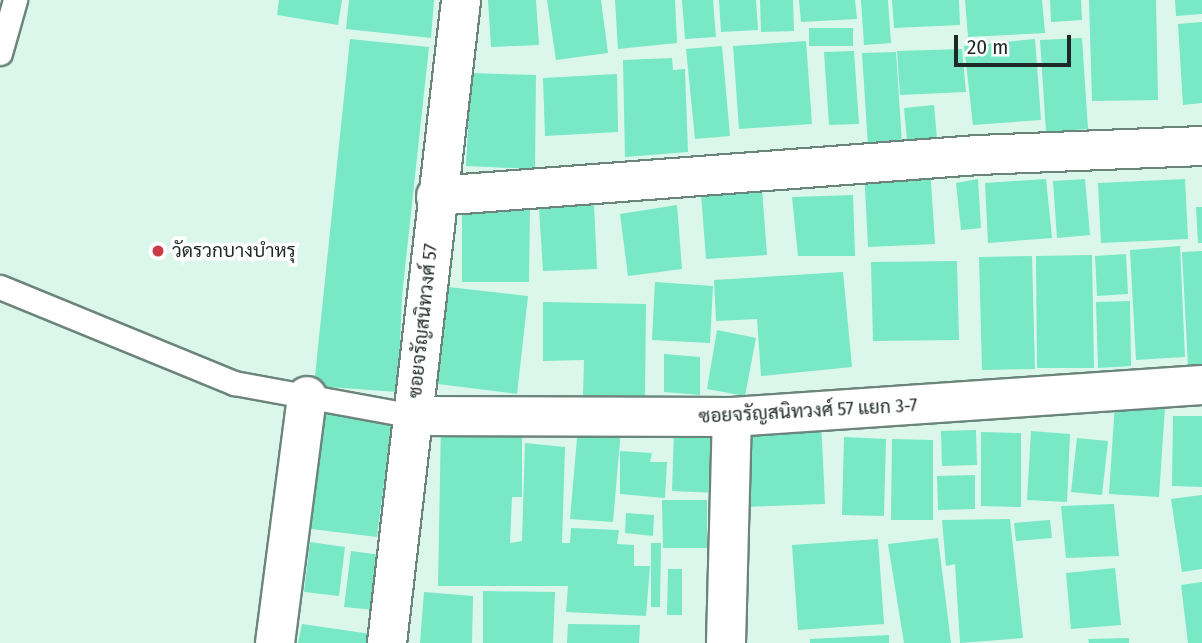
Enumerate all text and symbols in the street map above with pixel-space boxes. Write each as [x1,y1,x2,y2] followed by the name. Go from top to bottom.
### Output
[957,21,1074,65] scale bar
[967,34,1008,60] text: 20 m
[172,240,296,262] place label: วัดรวกบางบำหรุ
[150,243,166,259] marker: วัดรวกบางบำหรุ
[404,243,442,399] street label: ซอยจรัญสนิทวงศ์ 57
[698,394,918,428] street label: ซอยจรัญสนิทวงศ์ 57 แยก 3-7

